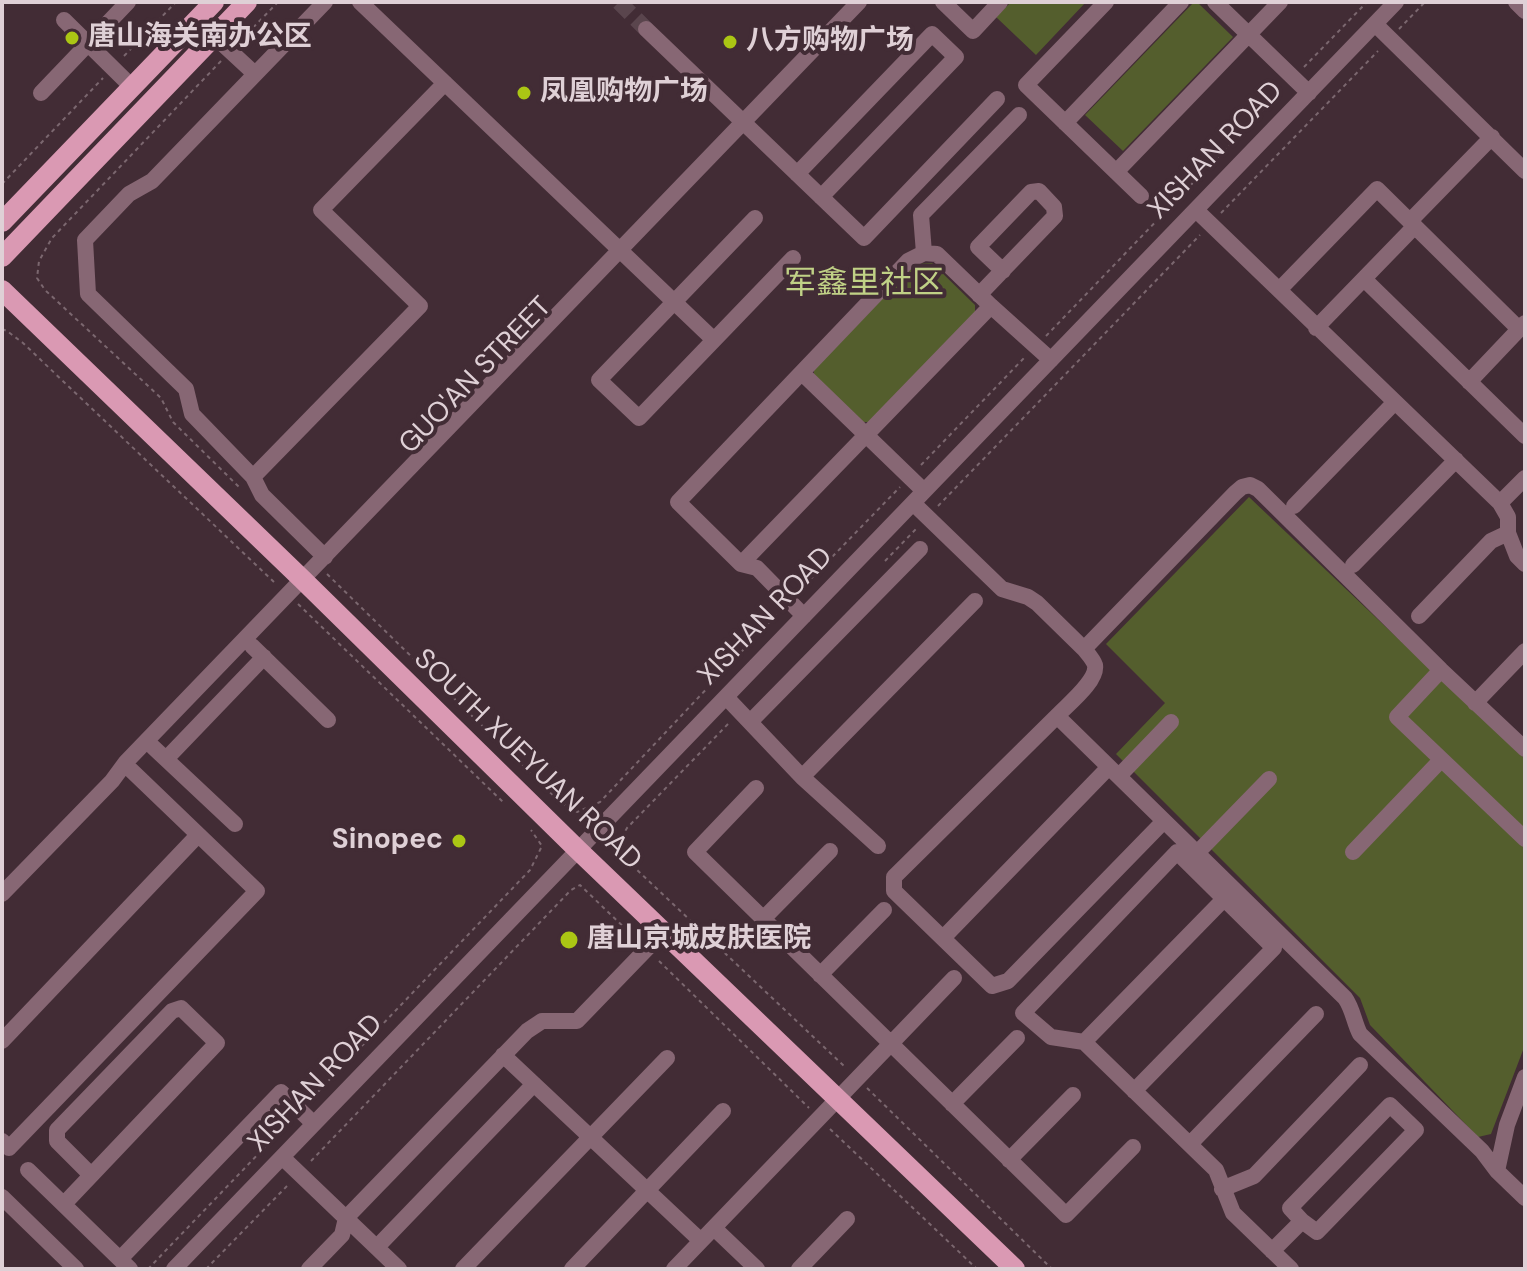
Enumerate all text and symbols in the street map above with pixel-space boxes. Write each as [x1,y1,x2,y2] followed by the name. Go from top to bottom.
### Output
[88,21,312,55] place label: 唐山海关南办公区
[746,25,914,59] place label: 八方购物广场
[63,29,81,47] marker: 唐山海关南办公区
[721,33,739,51] marker: 八方购物广场
[1142,75,1290,227] street label: XISHAN ROAD
[540,76,708,110] place label: 凤凰购物广场
[515,84,533,102] marker: 凤凰购物广场
[784,266,944,304] district label: 军鑫里社区
[393,291,559,461] street label: GUO'AN STREET
[692,541,840,693] street label: XISHAN ROAD
[406,643,648,877] street label: SOUTH XUEYUAN ROAD
[332,824,443,858] place label: Sinopec
[450,832,468,850] marker: Sinopec
[587,923,811,957] place label: 唐山京城皮肤医院
[558,929,580,951] marker: 唐山京城皮肤医院
[242,1008,390,1160] street label: XISHAN ROAD

